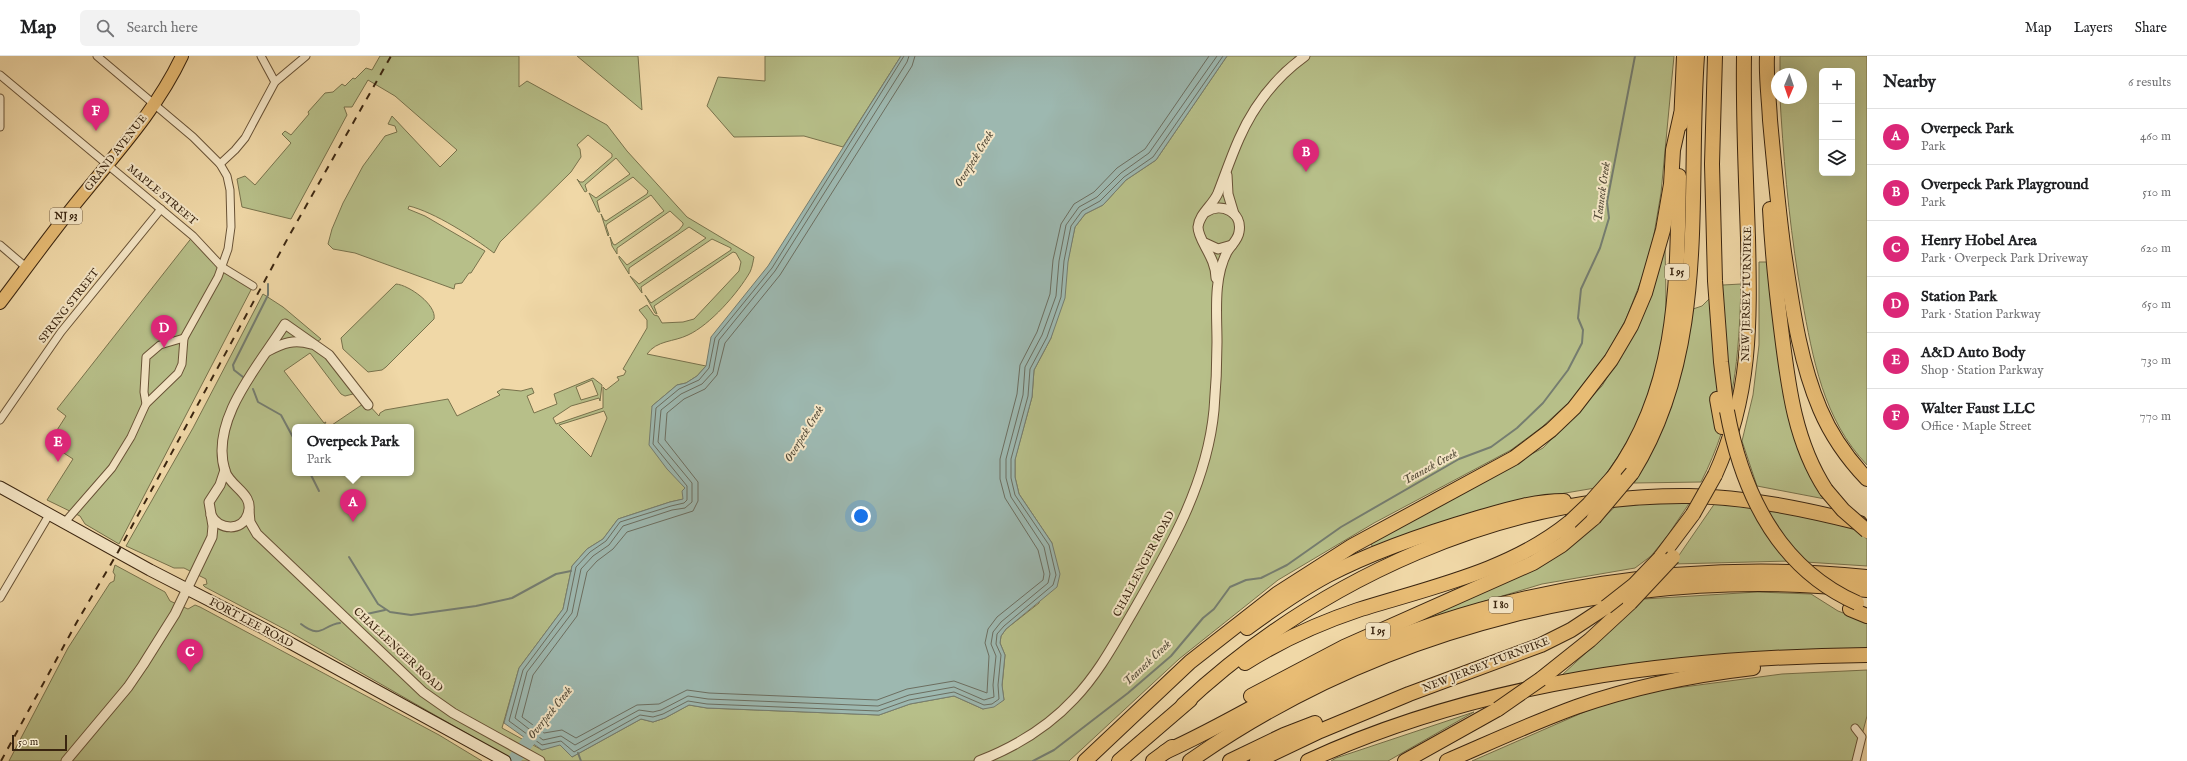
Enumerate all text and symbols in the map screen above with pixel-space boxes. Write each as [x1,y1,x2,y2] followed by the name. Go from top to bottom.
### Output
[80,10,360,46] search box
[20,16,56,40] text: Map
[94,17,116,39] icon: search
[126,18,198,37] text: Search here
[2025,19,2052,37] text: Map
[2074,19,2113,37] text: Layers
[2135,19,2167,37] text: Share
[1771,68,1807,104] north arrow
[1819,68,1855,176] map controls
[1819,68,1855,104] button: +
[1883,72,1936,93] text: Nearby
[2128,74,2171,91] text: 6 results
[83,98,109,131] pin: F
[1819,104,1855,140] button: −
[82,112,150,194] street label: GRAND AVENUE
[1921,119,2014,138] text: Overpeck Park
[951,128,997,190] water label: Overpeck Creek
[1892,128,1900,145] text: A
[2140,128,2171,145] text: 460 m
[1921,138,1946,155] text: Park
[1293,139,1319,172] pin: B
[1819,140,1855,176] button: layers
[1590,161,1614,223] water label: Teaneck Creek
[124,162,200,228] street label: MAPLE STREET
[1921,175,2089,194] text: Overpeck Park Playground
[1892,184,1900,201] text: B
[2142,184,2171,201] text: 510 m
[1921,194,1946,211] text: Park
[50,208,82,224] road number: NJ 93
[1739,226,1755,362] street label: NEW JERSEY TURNPIKE
[1921,231,2037,250] text: Henry Hobel Area
[1891,240,1901,257] text: C
[2140,240,2171,257] text: 620 m
[1921,250,2088,267] text: Park · Overpeck Park Driveway
[1665,264,1689,280] road number: I 95
[36,266,102,346] street label: SPRING STREET
[1921,287,1997,306] text: Station Park
[1891,296,1901,313] text: D
[2142,296,2171,313] text: 650 m
[1921,306,2041,323] text: Park · Station Parkway
[151,315,177,348] pin: D
[1921,343,2025,362] text: A&D Auto Body
[1891,352,1901,369] text: E
[2141,352,2171,369] text: 730 m
[1921,362,2044,379] text: Shop · Station Parkway
[1921,399,2035,418] text: Walter Faust LLC
[781,403,827,465] water label: Overpeck Creek
[1892,408,1900,425] text: F
[2140,408,2171,425] text: 770 m
[1921,418,2031,435] text: Office · Maple Street
[292,424,414,476] popup
[45,429,71,462] pin: E
[307,432,399,451] text: Overpeck Park
[1400,446,1460,488] water label: Teaneck Creek
[307,451,331,468] text: Park
[340,489,366,522] pin: A
[851,506,871,526] your location
[1110,509,1178,619] street label: CHALLENGER ROAD
[207,595,296,651] street label: FORT LEE ROAD
[1489,597,1513,613] road number: I 80
[350,605,446,695] street label: CHALLENGER ROAD
[1366,623,1390,639] road number: I 95
[1420,634,1552,696] street label: NEW JERSEY TURNPIKE
[1120,637,1174,689] water label: Teaneck Creek
[177,639,203,672] pin: C
[524,684,576,742] water label: Overpeck Creek
[12,733,67,752] scale bar
[18,735,38,749] text: 50 m

